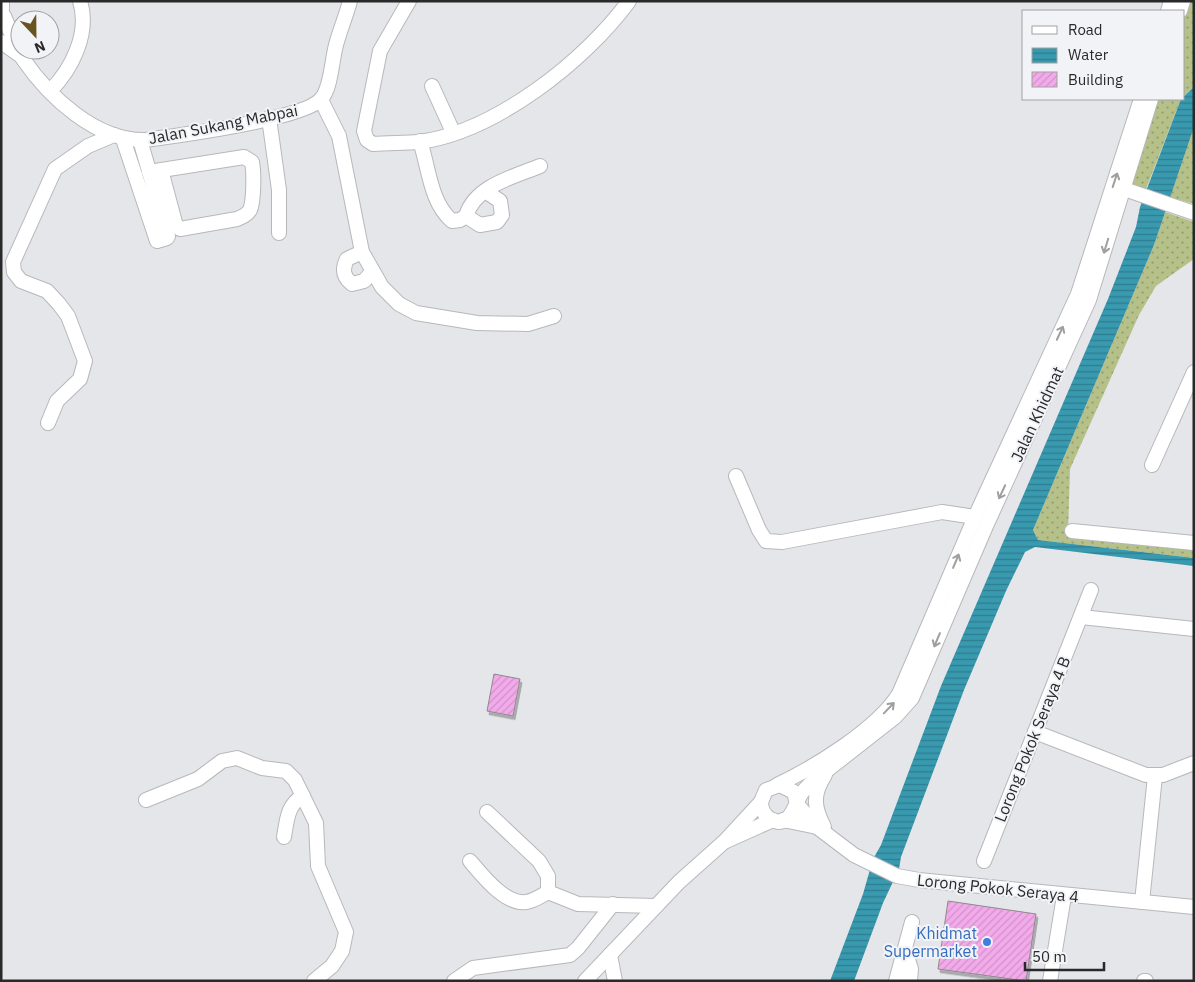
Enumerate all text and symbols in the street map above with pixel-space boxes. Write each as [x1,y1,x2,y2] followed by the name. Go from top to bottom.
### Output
[10,10,60,60] north arrow
[1022,10,1185,100] legend
[1068,20,1103,39] text: Road
[32,37,48,57] text: N
[1068,45,1109,64] text: Water
[1068,70,1123,89] text: Building
[147,100,299,148] street label: Jalan Sukang Mabpai
[1110,173,1120,189] one-way arrow
[1101,237,1111,253] one-way arrow
[1056,326,1065,341] one-way arrow
[1006,363,1068,465] street label: Jalan Khidmat
[996,484,1006,499] one-way arrow
[952,554,962,569] one-way arrow
[931,632,941,647] one-way arrow
[990,653,1074,825] street label: Lorong Pokok Seraya 4 B
[883,701,895,714] one-way arrow
[916,870,1080,906] street label: Lorong Pokok Seraya 4
[884,923,977,961] place label: Khidmat Supermarket
[981,936,993,948] marker: Khidmat Supermarket
[1025,940,1104,972] scale bar
[1032,947,1067,966] text: 50 m

